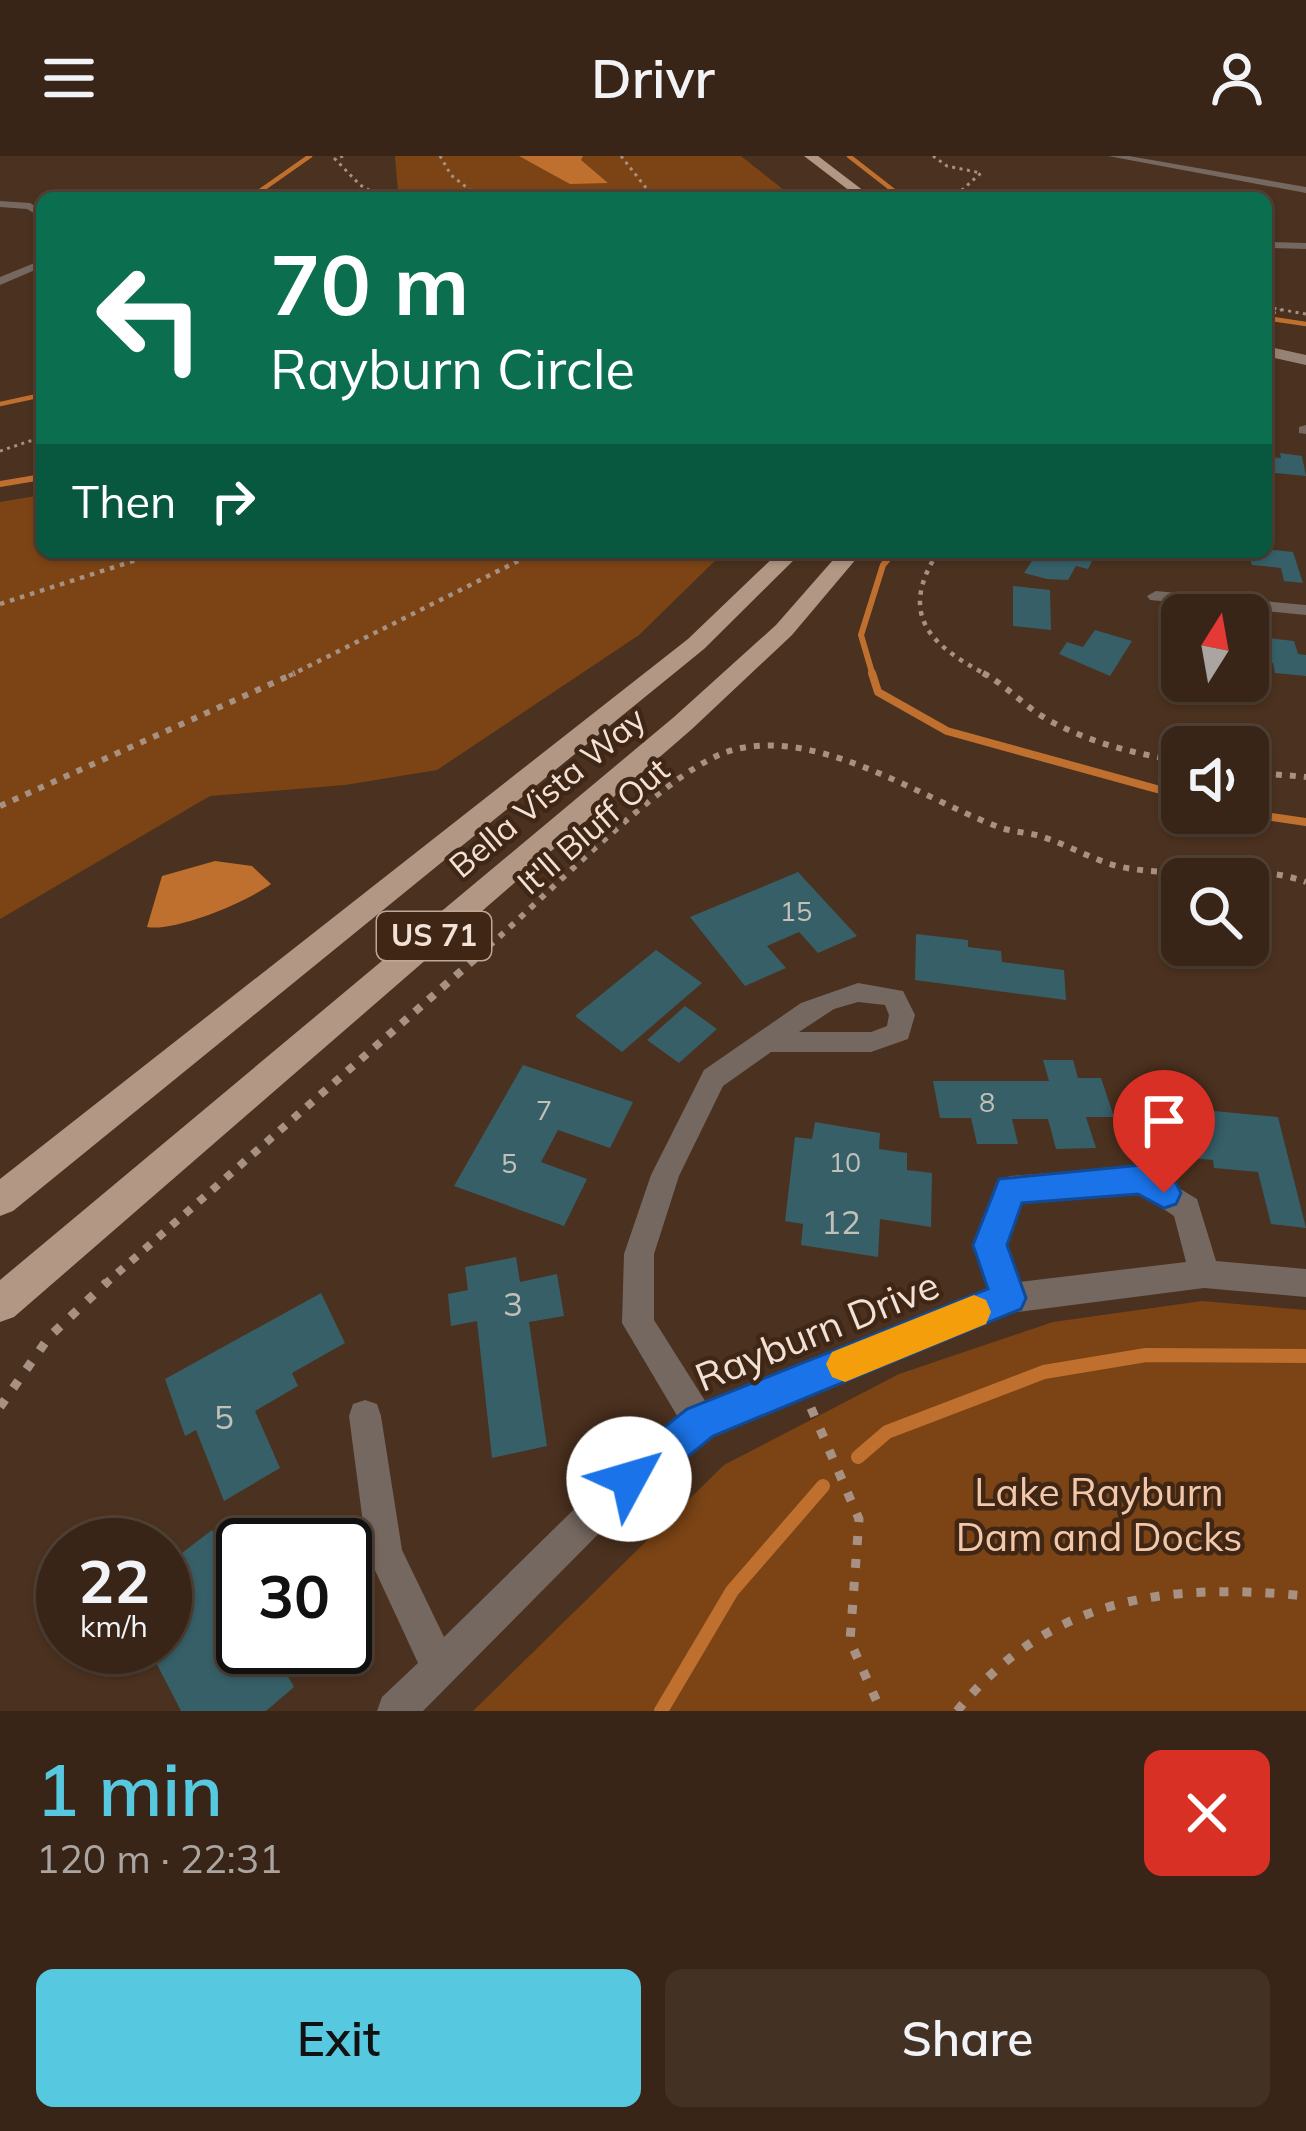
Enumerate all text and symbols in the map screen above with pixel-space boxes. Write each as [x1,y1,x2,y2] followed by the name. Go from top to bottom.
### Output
[591,44,715,112] text: Drivr
[36,45,102,111] icon: menu
[1204,45,1270,111] icon: person
[270,231,469,336] text: 70 m
[72,240,228,396] icon: left
[270,335,635,403] text: Rayburn Circle
[200,468,266,534] icon: right
[72,473,176,529] text: Then
[1161,594,1269,702] north arrow
[1161,594,1269,966] map controls
[440,697,653,886] street label: Bella Vista Way
[1161,726,1269,834] button: sound
[508,749,677,903] street label: It'll Bluff Out
[1161,858,1269,966] button: search
[780,894,812,928] house number: 15
[377,912,491,960] road number: US 71
[1113,1070,1215,1193] pin
[979,1085,995,1119] house number: 8
[1131,1088,1197,1154] icon: arrive
[536,1093,552,1127] house number: 7
[829,1145,861,1179] house number: 10
[501,1146,517,1180] house number: 5
[821,1201,861,1242] house number: 12
[688,1259,946,1402] street label: Rayburn Drive
[503,1283,523,1324] house number: 3
[214,1396,234,1437] house number: 5
[566,1416,692,1542] position arrow
[956,1467,1242,1561] park label: Lake Rayburn Dam and Docks
[216,1518,372,1674] speed limit sign: 30
[78,1543,150,1618] text: 22
[80,1607,148,1645] text: km/h
[36,1744,223,1834] text: 1 min
[1144,1750,1270,1876] button: close
[36,1834,282,1883] text: 120 m · 22:31
[36,1969,641,2107] button: Exit
[665,1969,1270,2107] button: Share

